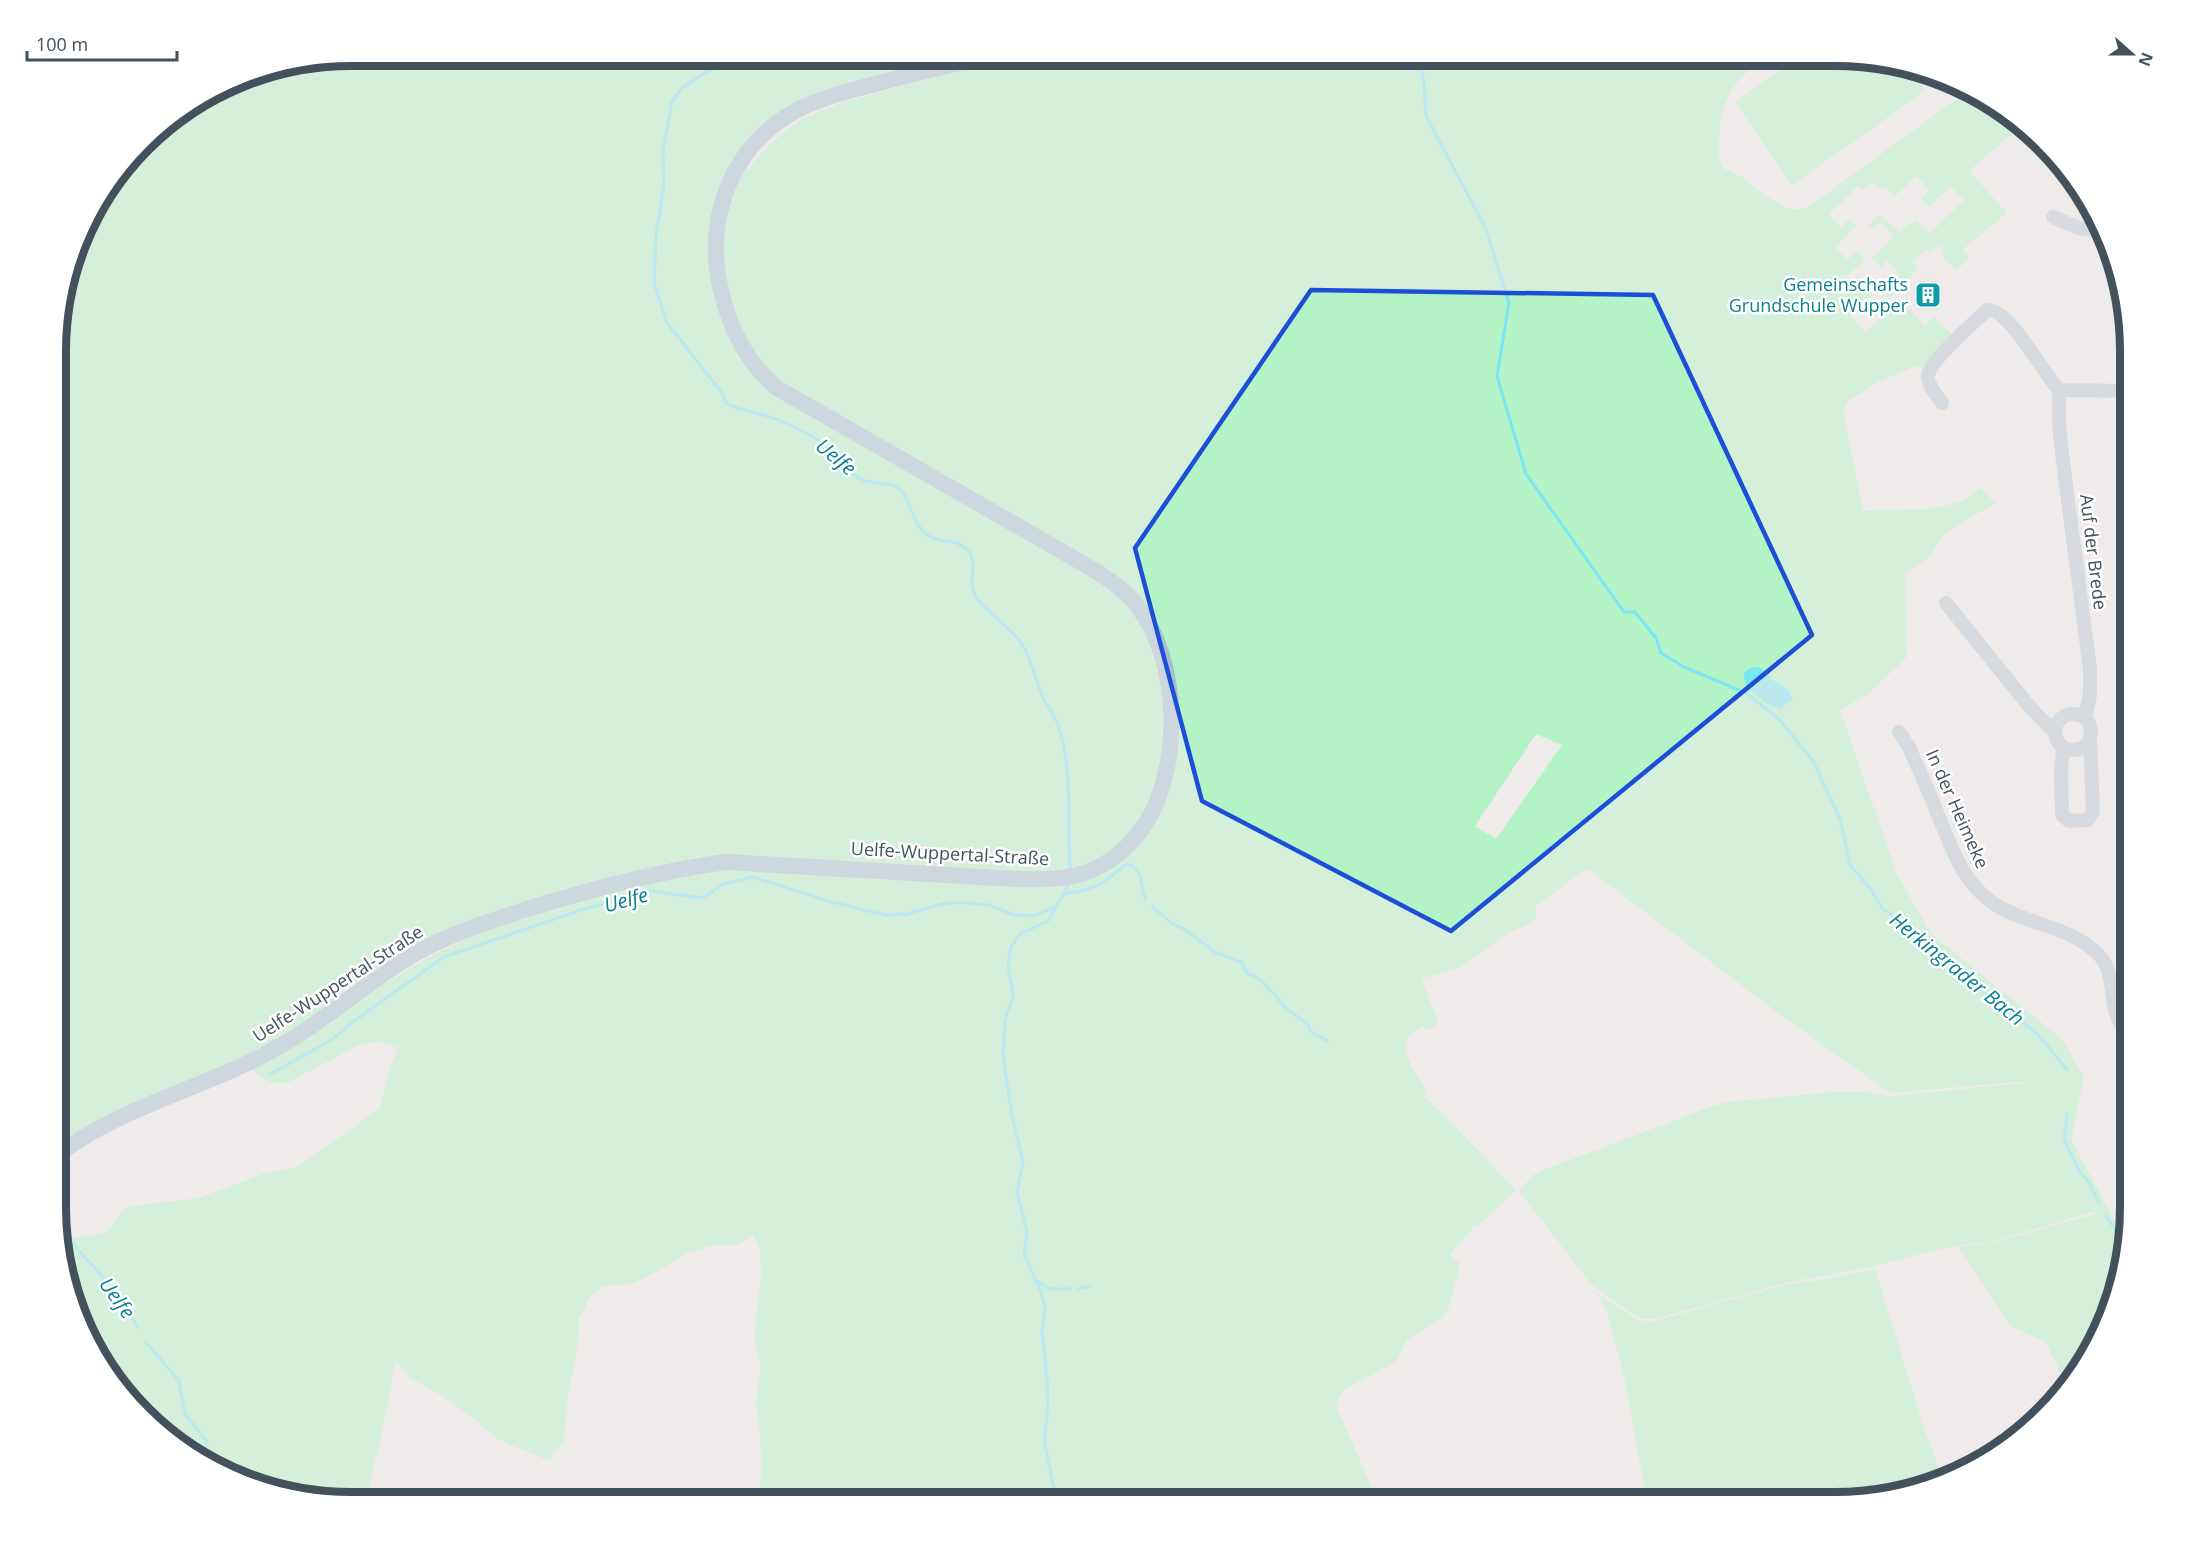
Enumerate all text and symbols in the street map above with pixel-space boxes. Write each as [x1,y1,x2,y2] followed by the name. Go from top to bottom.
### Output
[27,24,177,62] scale bar
[2102,24,2162,84] north arrow
[36,32,88,56] text: 100 m
[2133,49,2159,69] text: N
[1729,272,1909,317] place label: Gemeinschafts Grundschule Wupper
[1913,280,1943,310] building icon: Gemeinschafts Grundschule Wupper
[810,432,862,481] water label: Uelfe
[2075,493,2113,611] street label: Auf der Brede
[1921,745,1995,872] street label: In der Heimeke
[850,836,1050,870] street label: Uelfe-Wuppertal-Straße
[601,881,651,918] water label: Uelfe
[1884,906,2030,1031] water label: Herkingrader Bach
[248,919,427,1047] street label: Uelfe-Wuppertal-Straße
[93,1272,142,1324] water label: Uelfe

